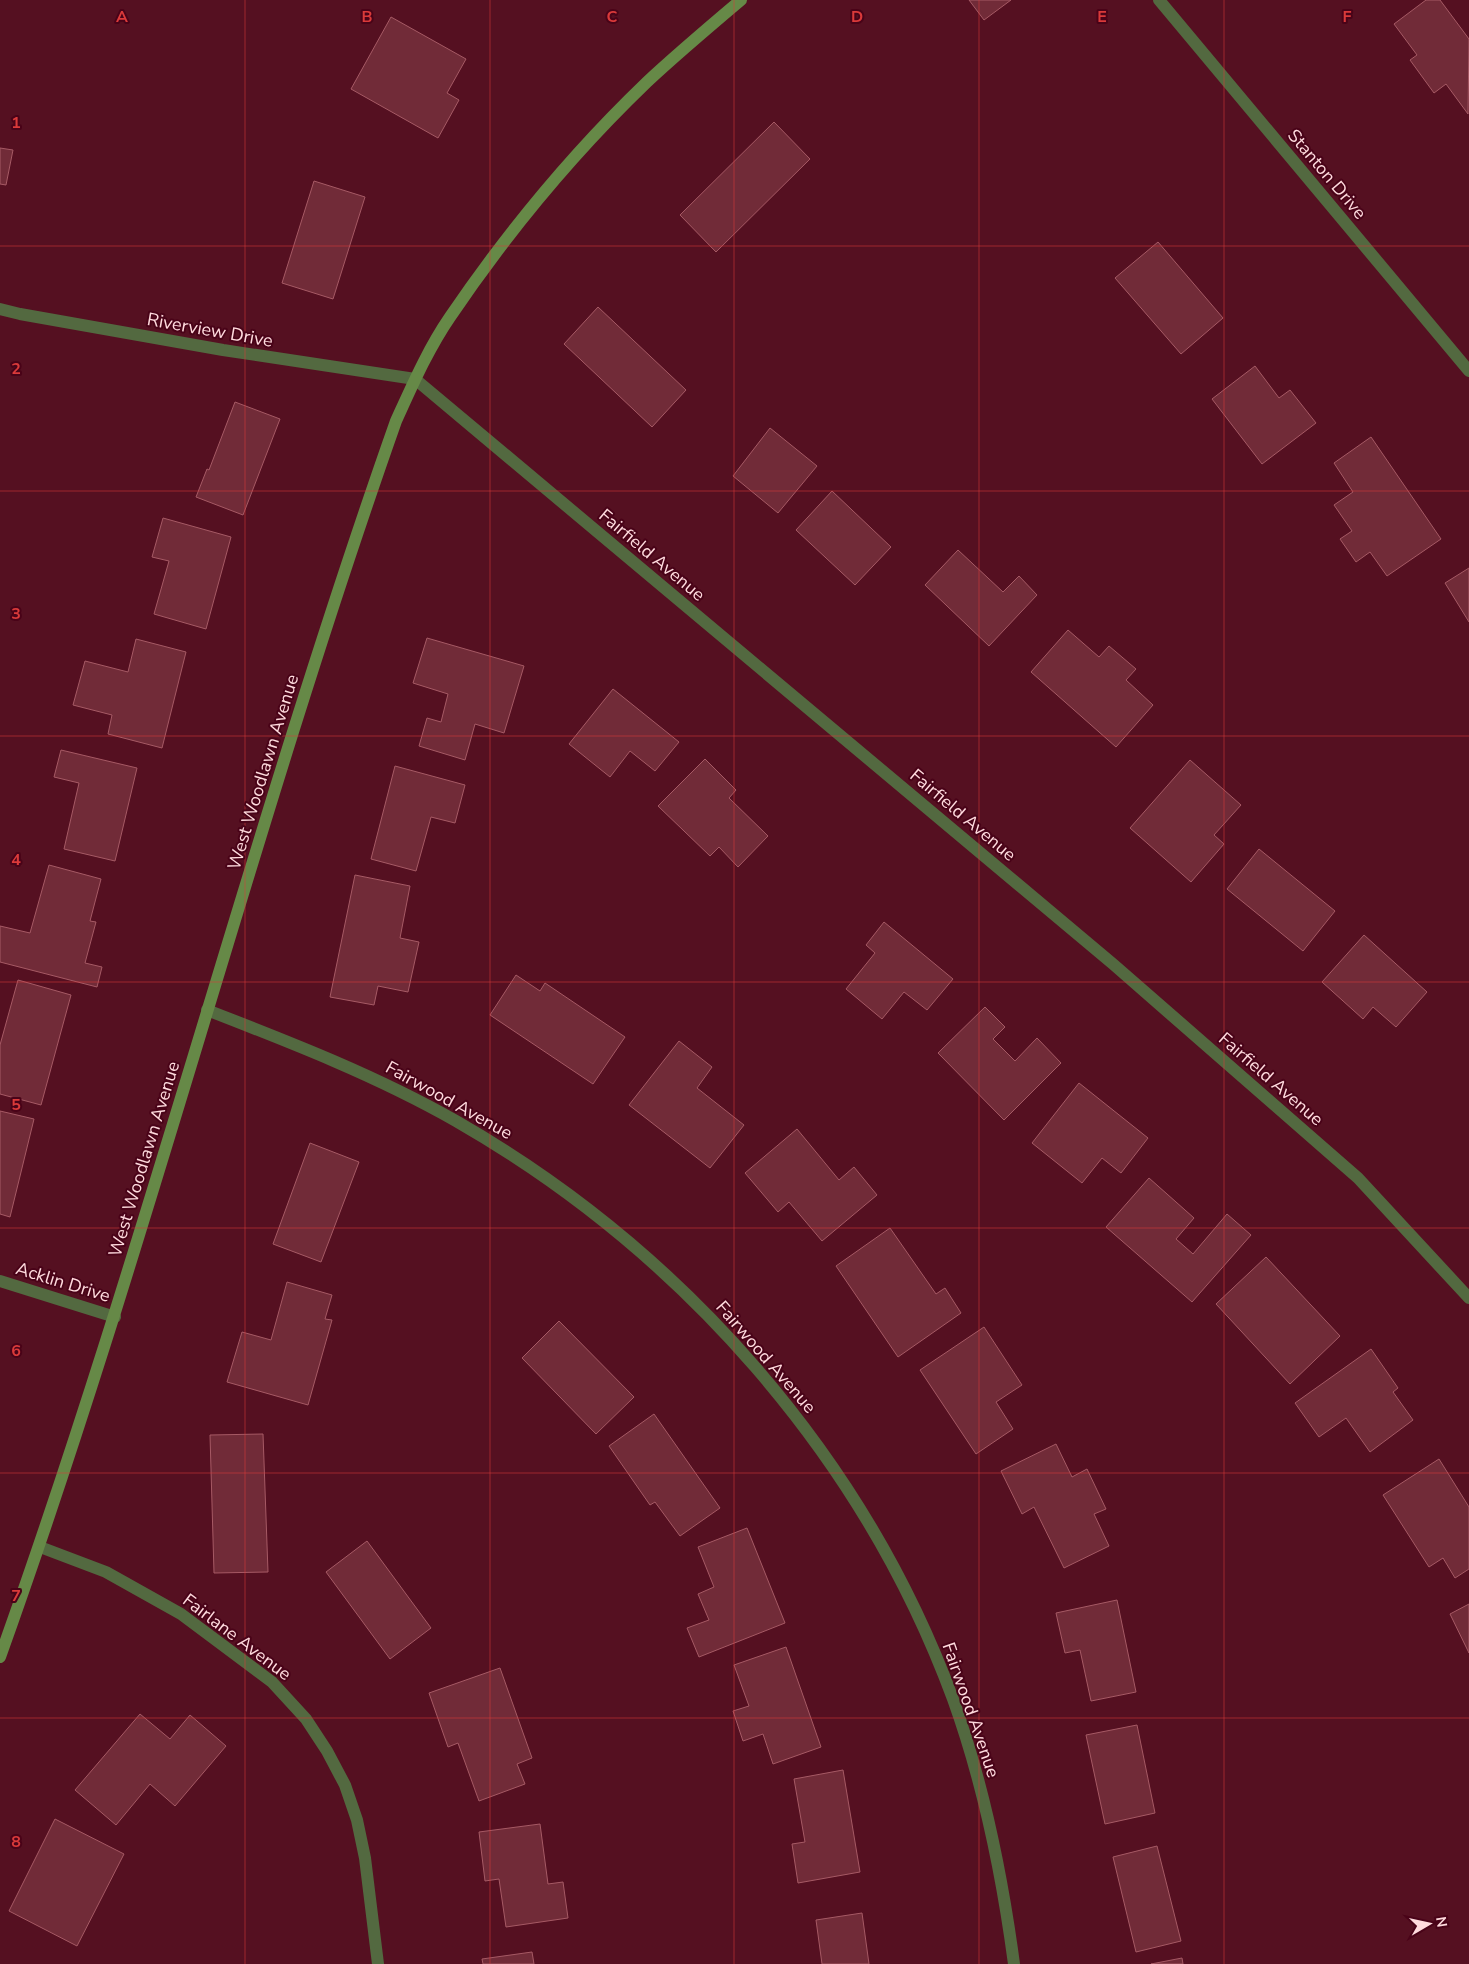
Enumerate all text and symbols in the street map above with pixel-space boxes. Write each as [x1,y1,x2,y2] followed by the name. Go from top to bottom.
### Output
[116,6,128,28] text: A
[361,6,373,28] text: B
[607,6,618,28] text: C
[851,6,863,28] text: D
[1097,6,1107,28] text: E
[1343,6,1352,28] text: F
[11,112,21,134] text: 1
[1282,124,1372,224] street label: Stanton Drive
[145,307,275,353] street label: Riverview Drive
[11,358,21,380] text: 2
[594,504,710,606] street label: Fairfield Avenue
[11,603,21,625] text: 3
[222,671,304,873] street label: West Woodlawn Avenue
[905,764,1021,866] street label: Fairfield Avenue
[11,849,21,871] text: 4
[1214,1027,1328,1131] street label: Fairfield Avenue
[381,1055,517,1145] street label: Fairwood Avenue
[103,1058,185,1260] street label: West Woodlawn Avenue
[11,1094,21,1116] text: 5
[13,1256,113,1308] street label: Acklin Drive
[710,1296,822,1418] street label: Fairwood Avenue
[11,1340,21,1362] text: 6
[11,1585,21,1607] text: 7
[178,1588,296,1686] street label: Fairlane Avenue
[937,1639,1005,1781] street label: Fairwood Avenue
[11,1831,21,1853] text: 8
[1404,1899,1454,1949] north arrow
[1431,1915,1452,1929] text: N

